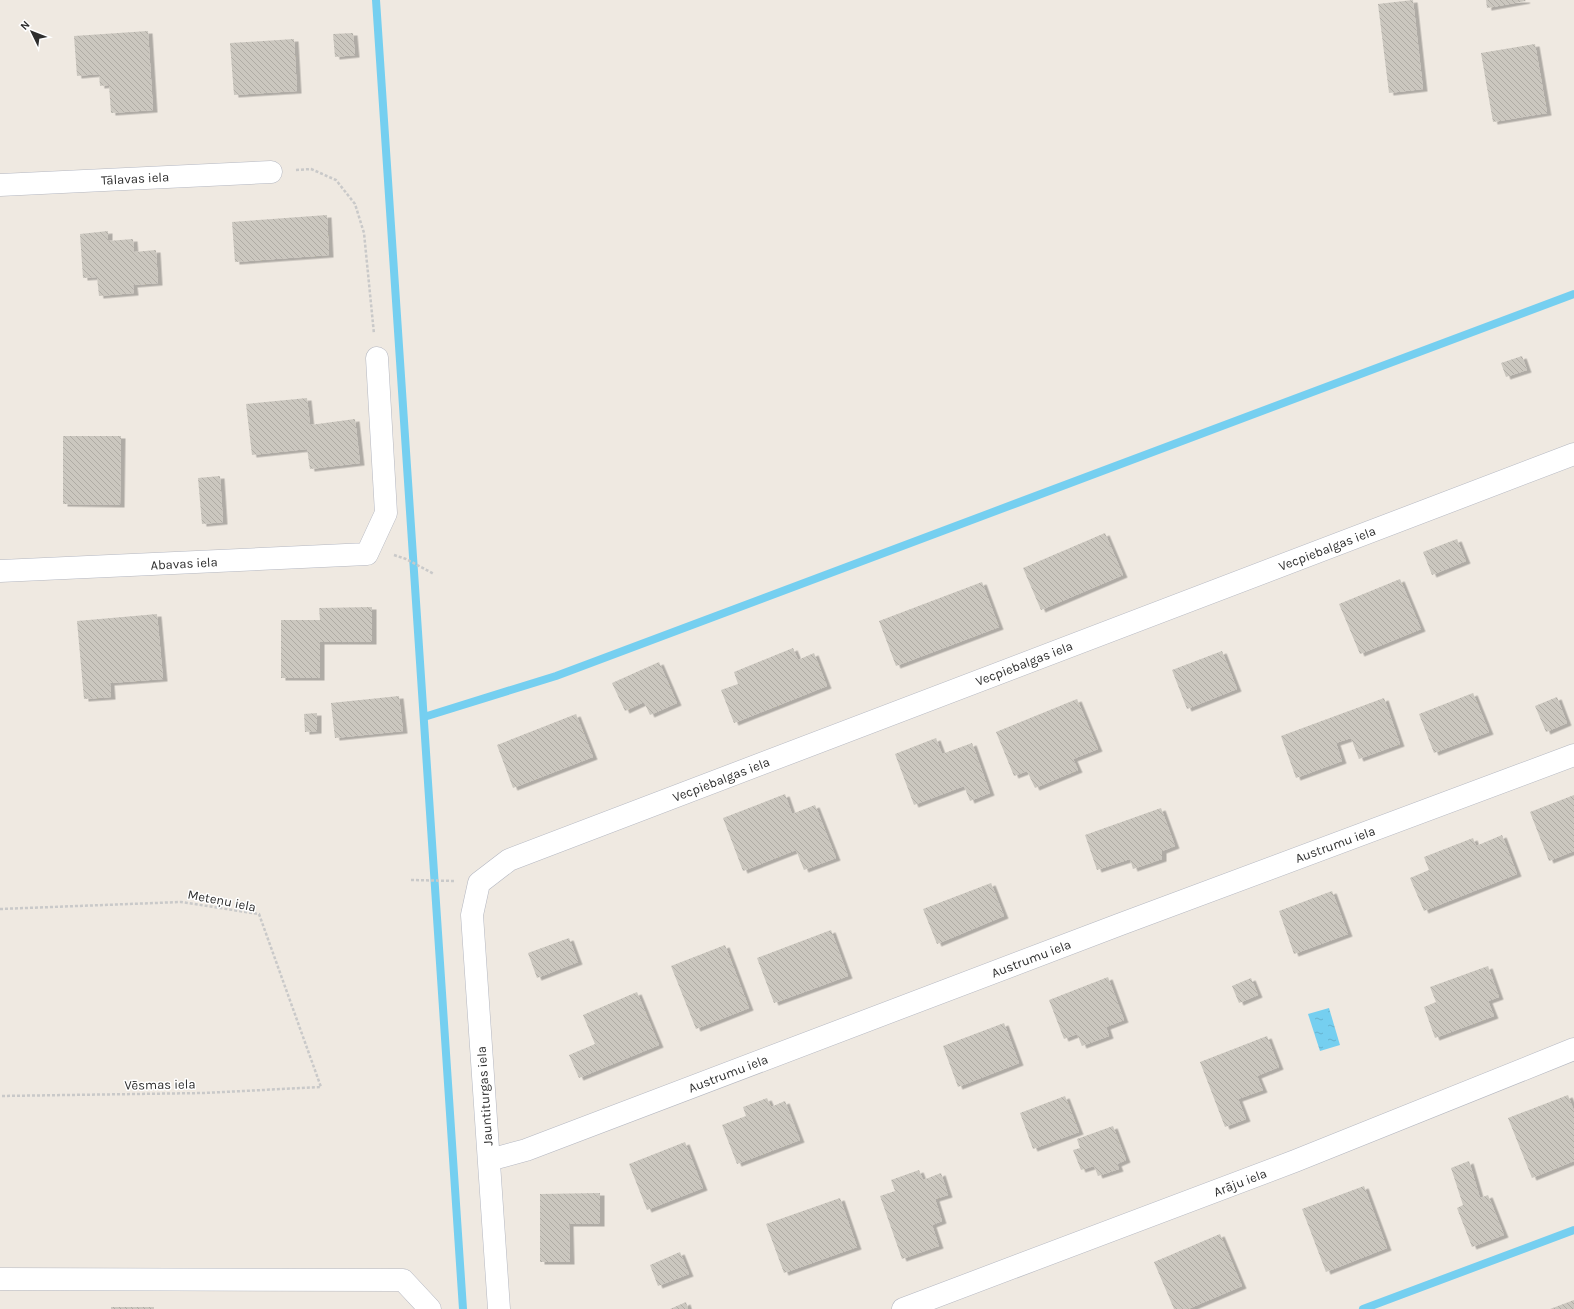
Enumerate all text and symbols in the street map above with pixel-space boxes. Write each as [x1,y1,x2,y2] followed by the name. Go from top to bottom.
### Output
[12,12,52,52] north arrow
[18,18,32,33] text: N
[101,169,170,188] street label: Tālavas iela
[1277,523,1378,574] street label: Vecpiebalgas iela
[150,554,218,573] street label: Abavas iela
[974,638,1075,689] street label: Vecpiebalgas iela
[671,754,772,805] street label: Vecpiebalgas iela
[1293,823,1377,866] street label: Austrumu iela
[186,887,257,915] street label: Meteņu iela
[989,936,1073,981] street label: Austrumu iela
[474,1046,495,1146] street label: Jauntiturgas iela
[686,1051,770,1096] street label: Austrumu iela
[124,1076,196,1093] street label: Vēsmas iela
[1211,1165,1269,1199] street label: Arāju iela

